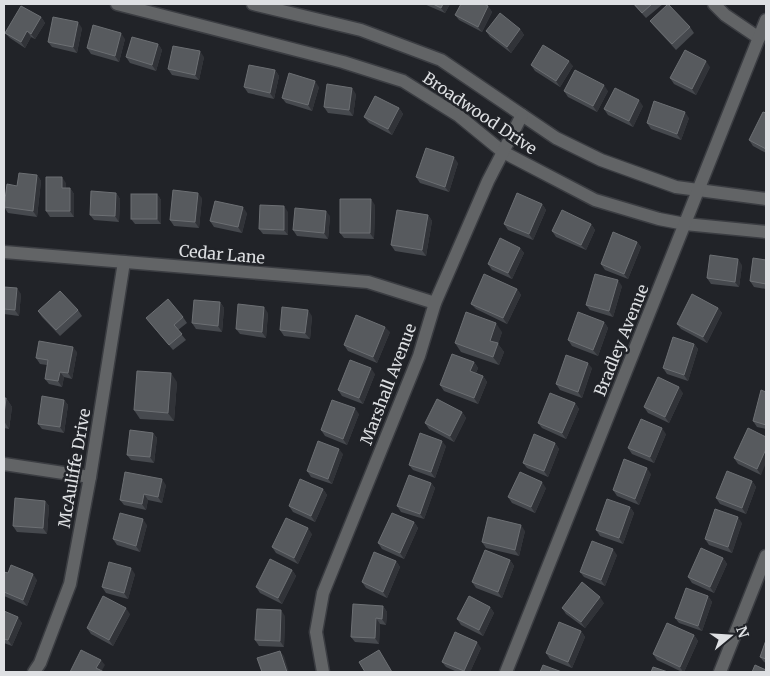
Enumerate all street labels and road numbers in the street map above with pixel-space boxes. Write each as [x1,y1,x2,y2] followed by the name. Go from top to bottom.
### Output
[419,67,541,159] street label: Broadwood Drive
[178,240,266,268] street label: Cedar Lane
[590,281,652,399] street label: Bradley Avenue
[356,321,420,447] street label: Marshall Avenue
[54,407,94,529] street label: McAuliffe Drive

